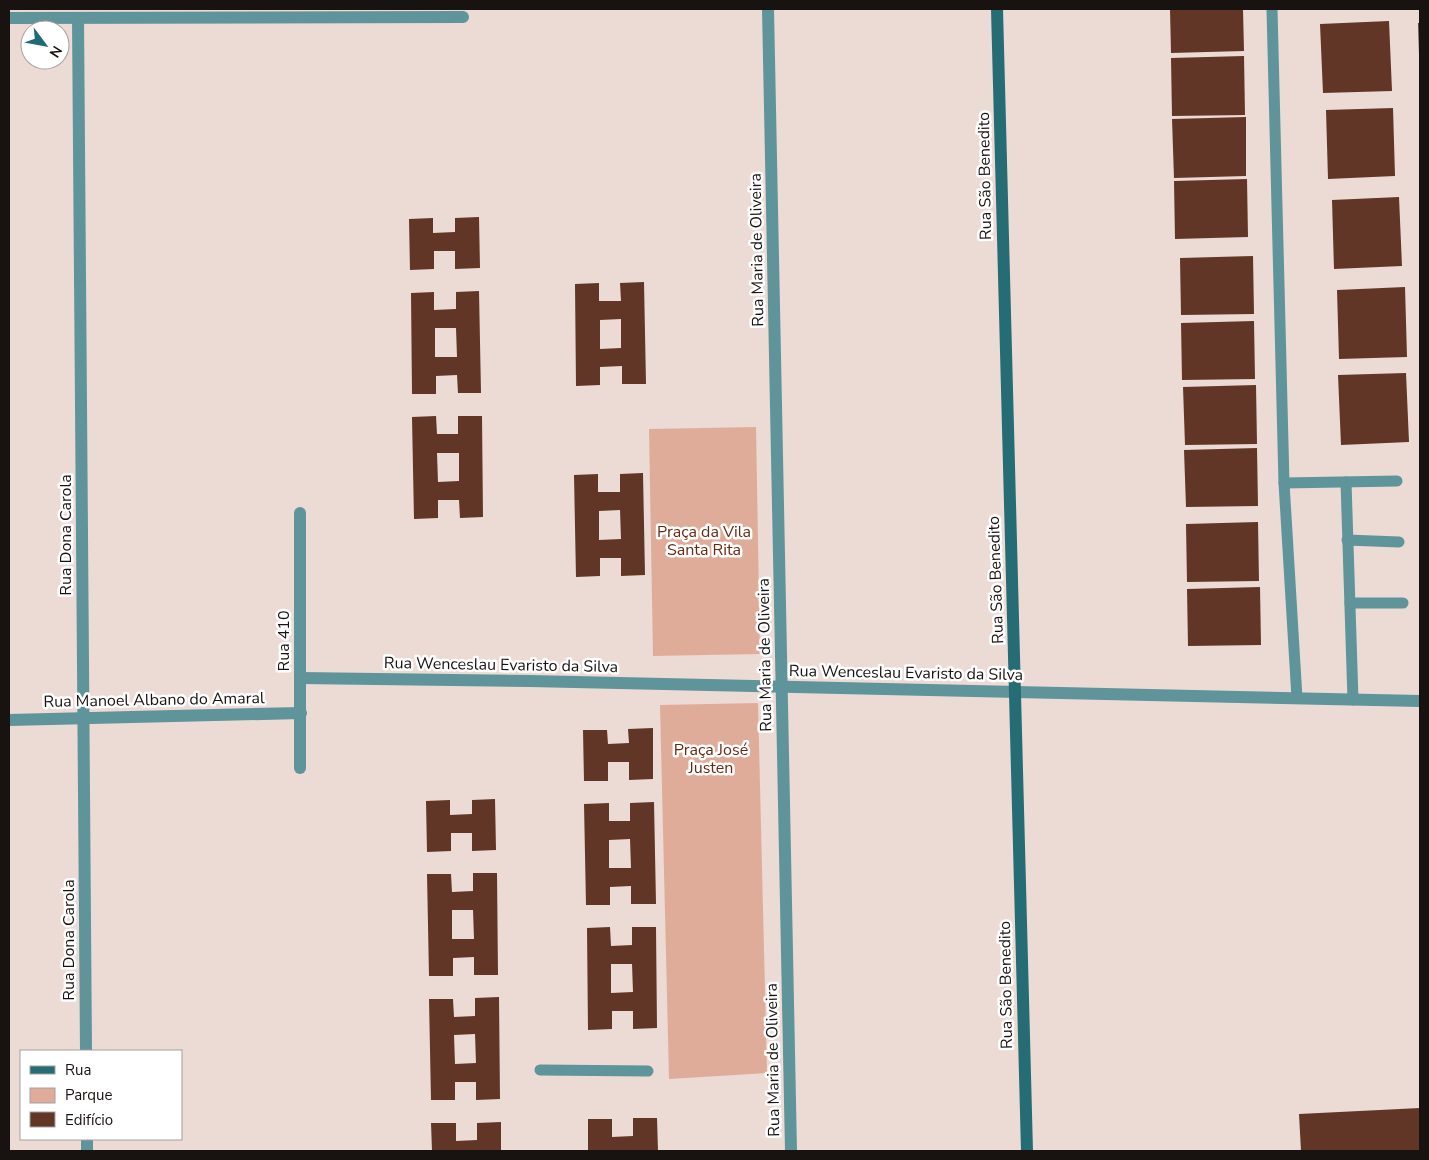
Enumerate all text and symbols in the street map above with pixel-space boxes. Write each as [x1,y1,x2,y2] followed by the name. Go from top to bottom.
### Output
[20,20,70,70] north arrow
[45,42,66,61] text: N
[973,112,997,240] street label: Rua São Benedito
[745,173,769,327] street label: Rua Maria de Oliveira
[55,474,77,596] street label: Rua Dona Carola
[983,516,1009,644] street label: Rua São Benedito
[657,521,751,561] park label: Praça da Vila Santa Rita
[753,578,777,732] street label: Rua Maria de Oliveira
[273,610,295,672] street label: Rua 410
[384,652,618,678] street label: Rua Wenceslau Evaristo da Silva
[789,660,1023,686] street label: Rua Wenceslau Evaristo da Silva
[43,687,265,713] street label: Rua Manoel Albano do Amaral
[674,739,748,779] park label: Praça José Justen
[58,879,80,1001] street label: Rua Dona Carola
[994,921,1018,1049] street label: Rua São Benedito
[761,983,785,1137] street label: Rua Maria de Oliveira
[20,1050,182,1140] legend
[65,1060,91,1080] text: Rua
[65,1085,113,1105] text: Parque
[65,1110,113,1130] text: Edifício

